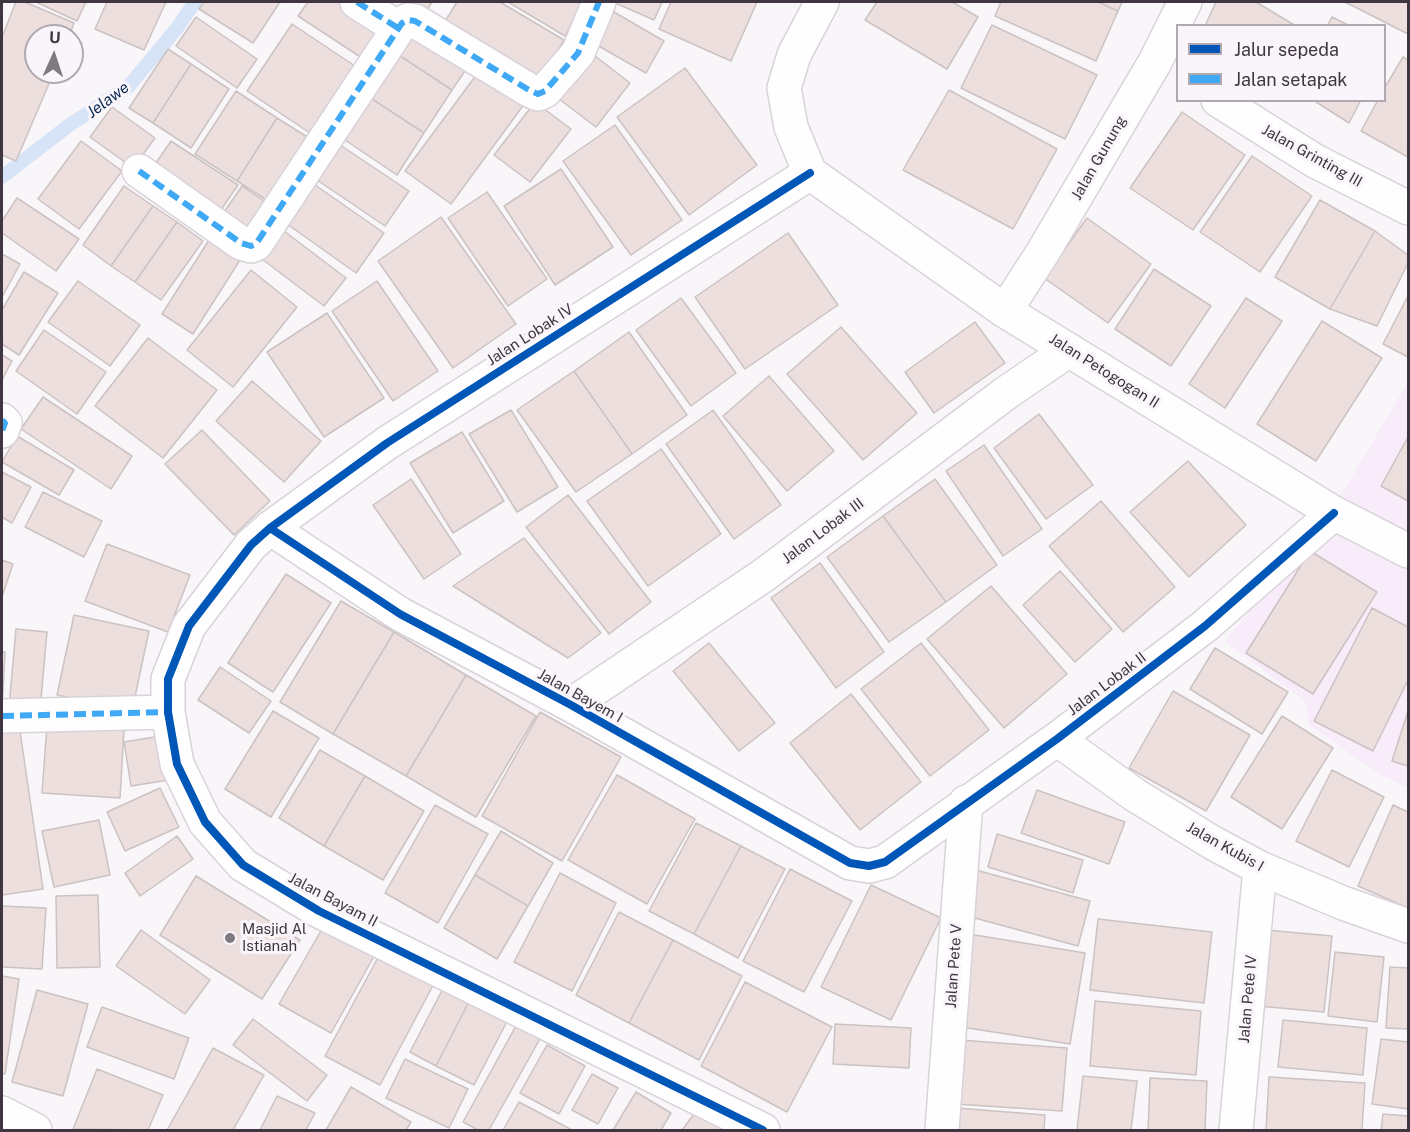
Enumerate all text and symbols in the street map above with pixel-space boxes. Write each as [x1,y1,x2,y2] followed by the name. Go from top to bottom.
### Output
[24,24,84,84] north arrow
[1176,24,1386,102] legend
[49,28,61,47] text: U
[1234,39,1339,60] text: Jalur sepeda
[1234,69,1347,90] text: Jalan setapak
[83,78,133,122] water label: Jelawe
[1068,113,1130,203] street label: Jalan Gunung
[1259,121,1365,191] street label: Jalan Grinting III
[483,300,577,370] street label: Jalan Lobak IV
[1046,330,1162,412] street label: Jalan Petogogan II
[778,494,868,568] street label: Jalan Lobak III
[1064,649,1150,719] street label: Jalan Lobak II
[534,665,626,727] street label: Jalan Bayem I
[1183,818,1267,876] street label: Jalan Kubis I
[285,869,381,931] street label: Jalan Bayam II
[242,920,307,955] place label: Masjid Al Istianah
[942,923,966,1009] street label: Jalan Pete V
[223,931,237,945] marker: Masjid Al Istianah
[1235,954,1261,1044] street label: Jalan Pete IV

